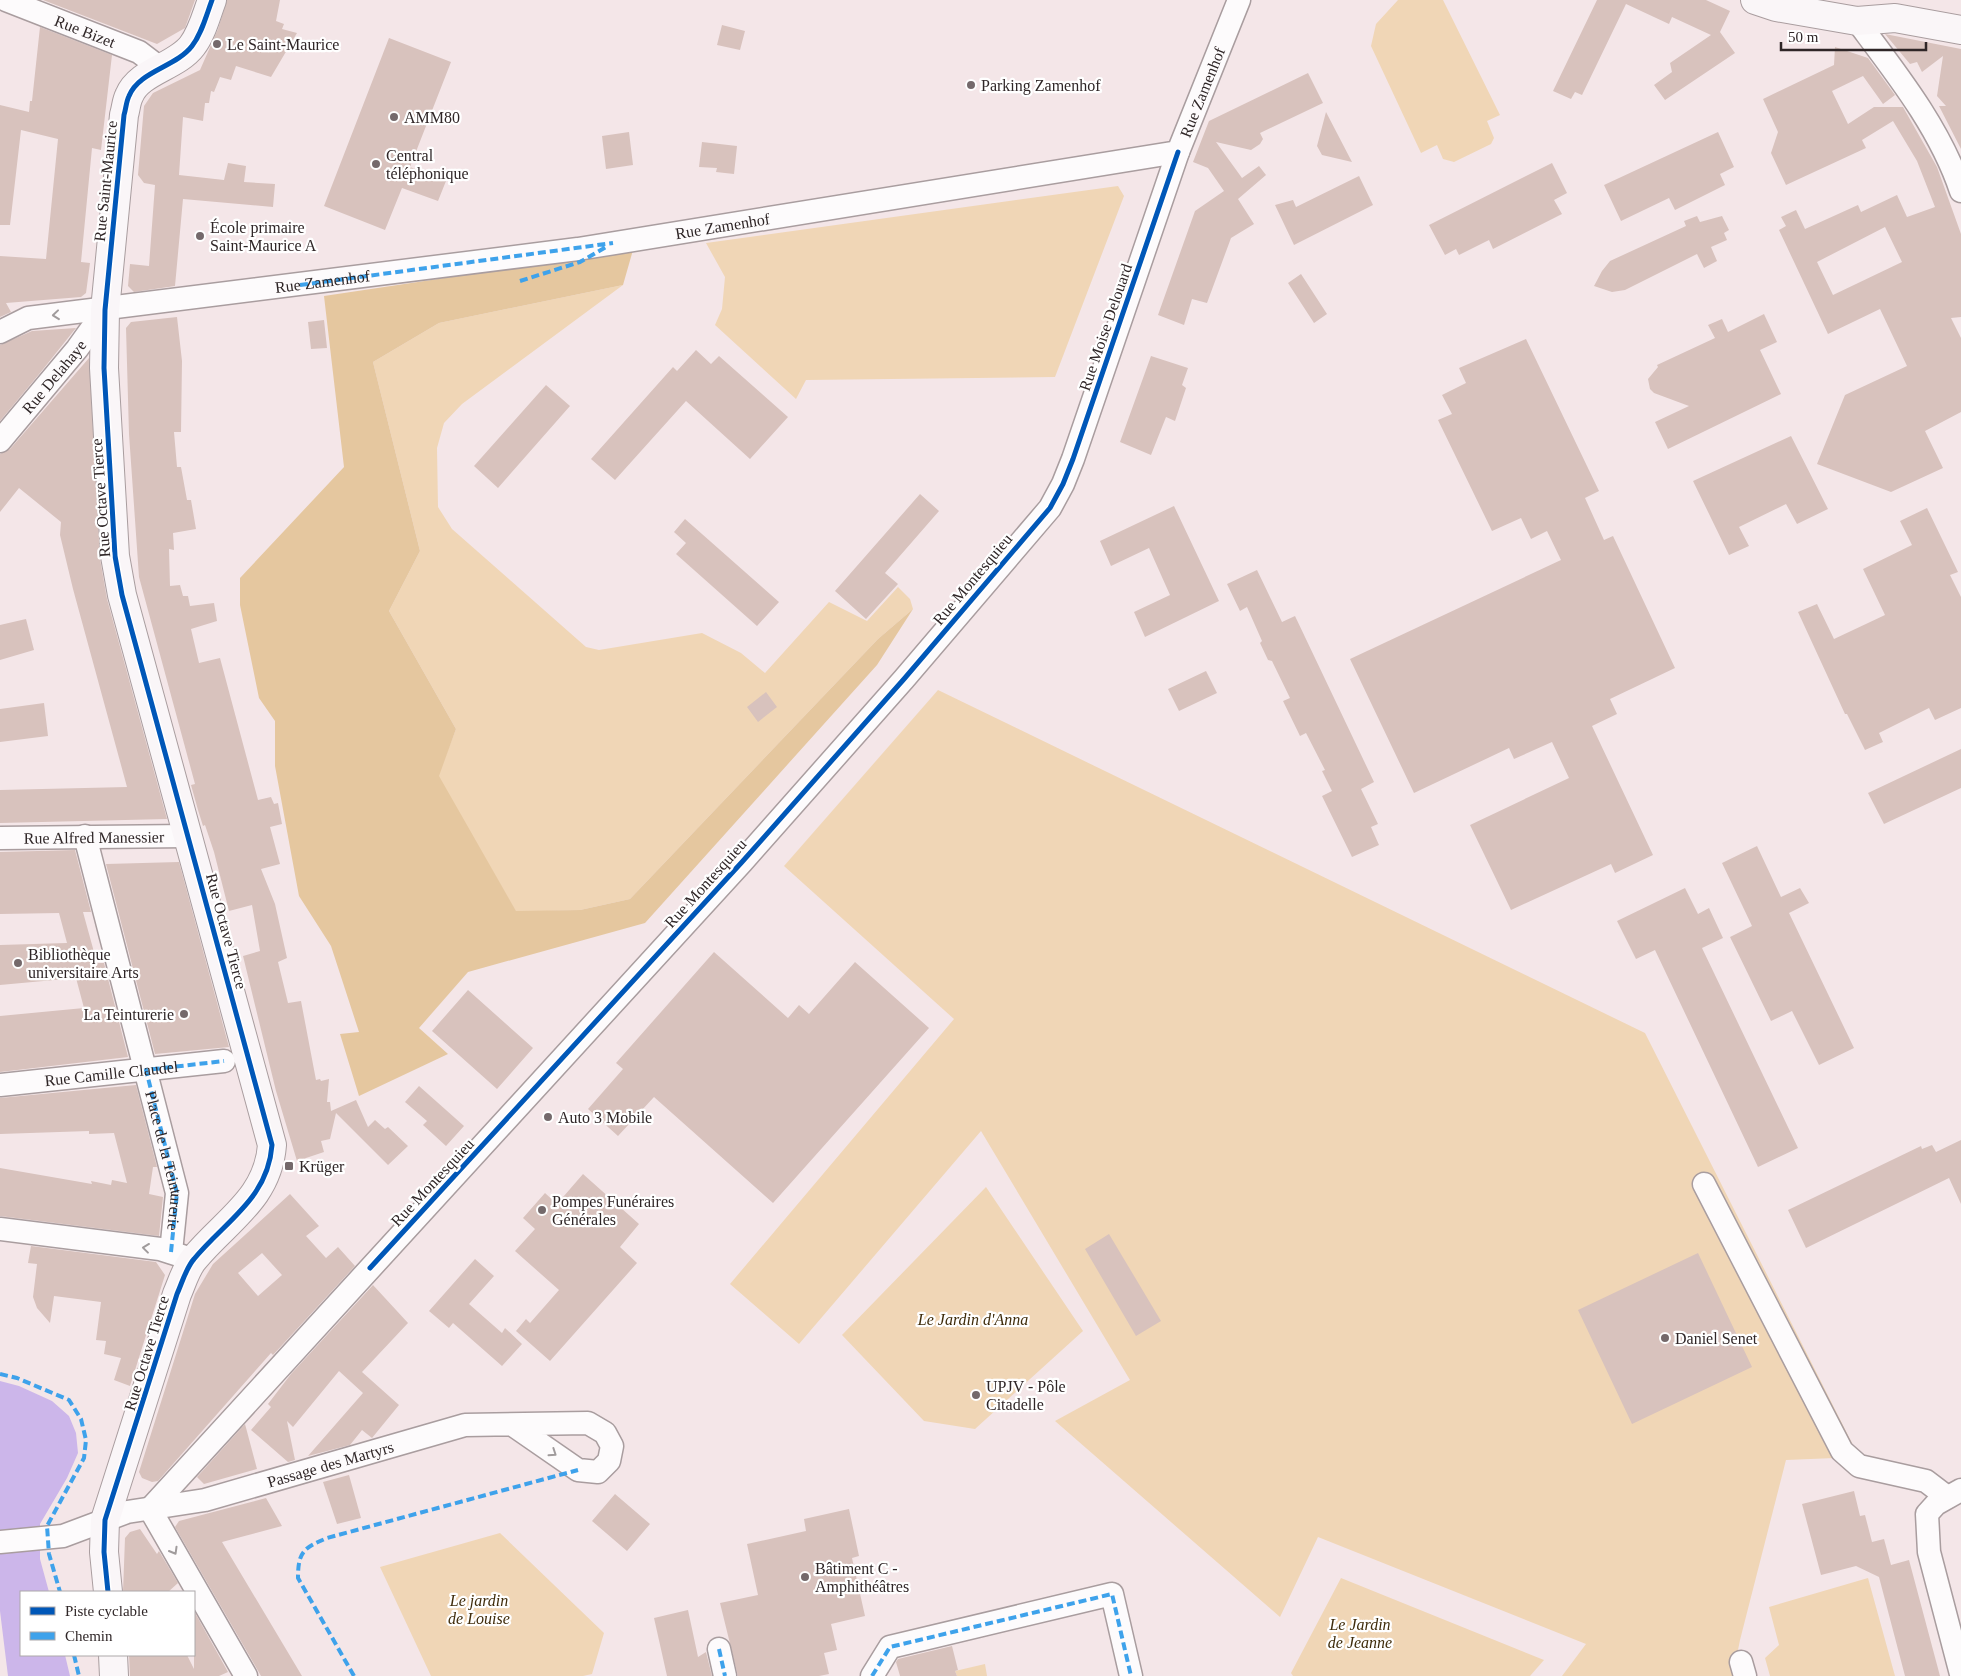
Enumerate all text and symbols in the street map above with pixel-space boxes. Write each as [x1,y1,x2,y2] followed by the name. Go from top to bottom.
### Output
[52,12,118,51] street label: Rue Bizet
[1781,20,1926,52] scale bar
[1788,29,1819,45] text: 50 m
[227,36,339,53] place label: Le Saint-Maurice
[211,38,223,50] marker: Le Saint-Maurice
[1177,44,1228,140] street label: Rue Zamenhof
[981,77,1101,95] place label: Parking Zamenhof
[965,79,977,91] marker: Parking Zamenhof
[404,109,460,126] place label: AMM80
[388,111,400,123] marker: AMM80
[91,120,120,242] street label: Rue Saint-Maurice
[386,147,469,183] place label: Central téléphonique
[370,158,382,170] marker: Central téléphonique
[674,210,772,242] street label: Rue Zamenhof
[210,218,317,254] place label: École primaire Saint-Maurice A
[194,230,206,242] marker: École primaire Saint-Maurice A
[1076,261,1135,393] street label: Rue Moise Delouard
[274,267,372,296] street label: Rue Zamenhof
[52,309,60,320] one-way arrow
[19,337,90,417] street label: Rue Delahaye
[88,438,113,558] street label: Rue Octave Tierce
[929,530,1016,629] street label: Rue Montesquieu
[24,828,165,847] street label: Rue Alfred Manessier
[661,836,750,932] street label: Rue Montesquieu
[203,871,250,991] street label: Rue Octave Tierce
[28,946,139,981] place label: Bibliothèque universitaire Arts
[12,957,24,969] marker: Bibliothèque universitaire Arts
[83,1006,174,1023] place label: La Teinturerie
[178,1008,190,1020] marker: La Teinturerie
[44,1058,180,1089] street label: Rue Camille Claudel
[142,1089,185,1231] street label: Place de la Teinturerie
[558,1109,652,1126] place label: Auto 3 Mobile
[542,1111,554,1123] marker: Auto 3 Mobile
[388,1135,478,1230] street label: Rue Montesquieu
[299,1158,345,1176] place label: Krüger
[283,1160,295,1172] marker: Krüger
[552,1193,674,1228] place label: Pompes Funéraires Générales
[536,1204,548,1216] marker: Pompes Funéraires Générales
[141,1243,150,1253] one-way arrow
[121,1294,172,1413] street label: Rue Octave Tierce
[917,1311,1028,1328] park label: Le Jardin d'Anna
[1675,1330,1758,1347] place label: Daniel Senet
[1659,1332,1671,1344] marker: Daniel Senet
[986,1378,1066,1413] place label: UPJV - Pôle Citadelle
[970,1389,982,1401] marker: UPJV - Pôle Citadelle
[265,1438,396,1491] street label: Passage des Martyrs
[547,1447,557,1456] one-way arrow
[168,1546,178,1555] one-way arrow
[815,1560,909,1596] place label: Bâtiment C - Amphithéâtres
[799,1571,811,1583] marker: Bâtiment C - Amphithéâtres
[20,1591,195,1656] legend
[448,1592,510,1627] park label: Le jardin de Louise
[65,1603,148,1619] text: Piste cyclable
[1328,1616,1392,1651] park label: Le Jardin de Jeanne
[65,1628,113,1644] text: Chemin

